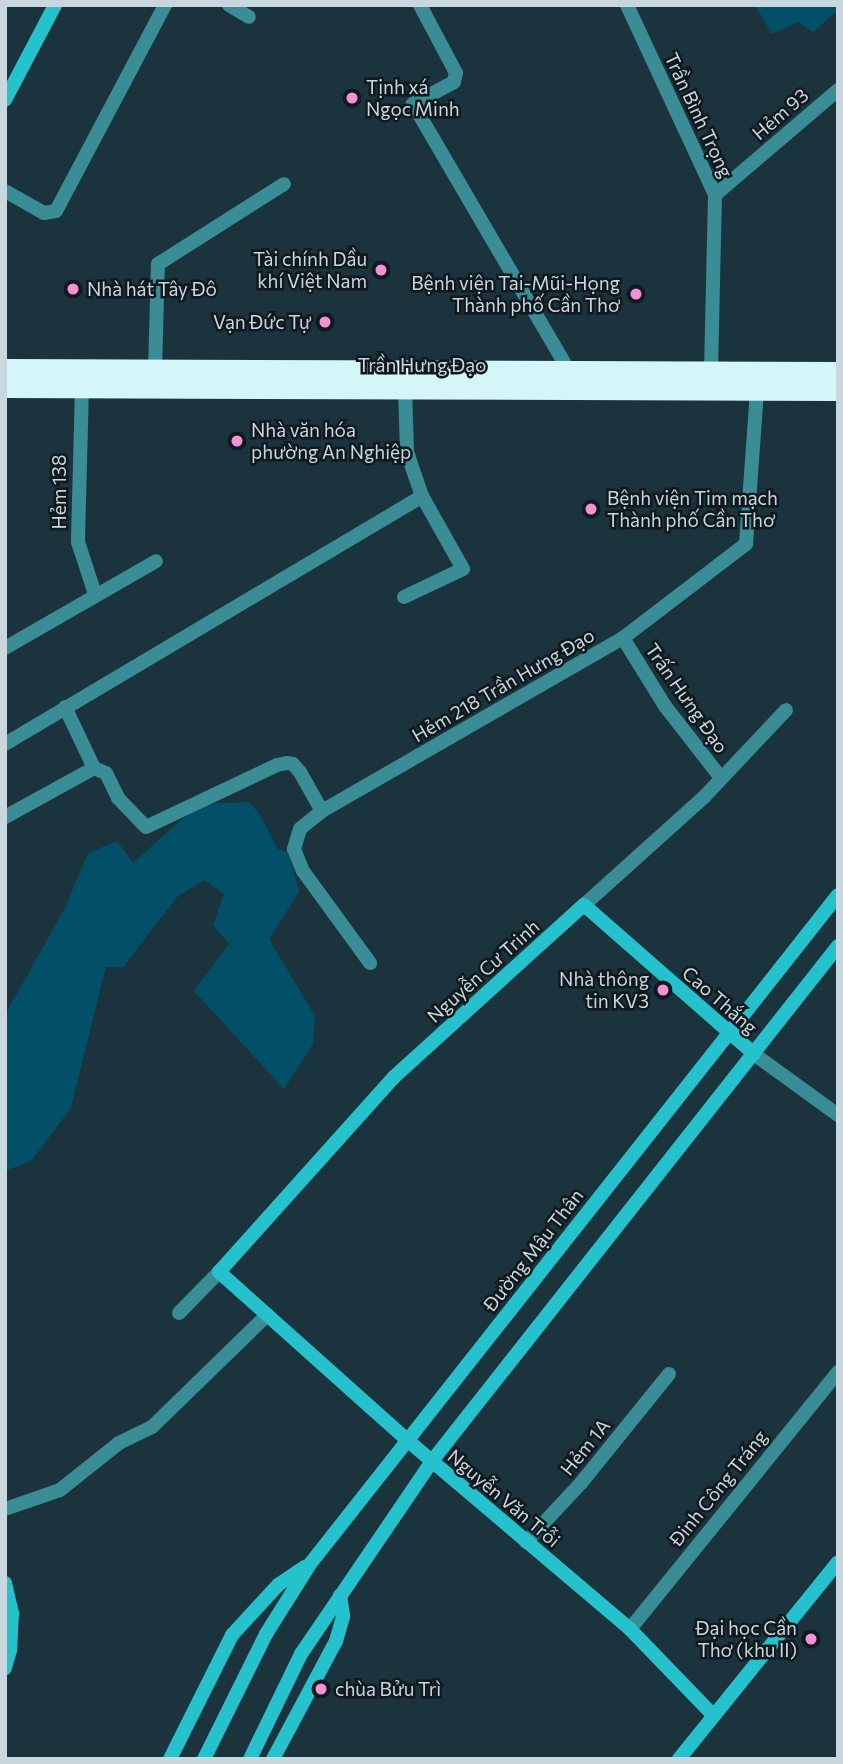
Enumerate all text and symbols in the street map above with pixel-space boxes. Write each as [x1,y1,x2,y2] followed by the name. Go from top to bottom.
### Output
[660,49,738,181] street label: Trần Bình Trọng
[366,76,460,120] place label: Tịnh xá Ngọc Minh
[747,83,813,145] street label: Hẻm 93
[344,90,360,106] marker: Tịnh xá Ngọc Minh
[253,248,367,292] place label: Tài chính Dầu khí Việt Nam
[373,262,389,278] marker: Tài chính Dầu khí Việt Nam
[411,272,620,316] place label: Bệnh viện Tai-Mũi-Họng Thành phố Cần Thơ
[87,278,217,300] place label: Nhà hát Tây Đô
[65,281,81,297] marker: Nhà hát Tây Đô
[626,284,646,304] marker: Bệnh viện Tai-Mũi-Họng Thành phố Cần Thơ
[213,311,311,333] place label: Vạn Đức Tự
[317,314,333,330] marker: Vạn Đức Tự
[358,354,486,376] street label: Trần Hưng Đạo
[251,419,411,463] place label: Nhà văn hóa phường An Nghiệp
[229,433,245,449] marker: Nhà văn hóa phường An Nghiệp
[48,455,70,529] street label: Hẻm 138
[607,487,778,531] place label: Bệnh viện Tim mạch Thành phố Cần Thơ
[581,499,601,519] marker: Bệnh viện Tim mạch Thành phố Cần Thơ
[408,623,598,747] street label: Hẻm 218 Trần Hưng Đạo
[641,639,733,757] street label: Trấn Hưng Đạo
[422,915,544,1027] street label: Nguyễn Cư Trinh
[678,961,762,1039] street label: Cao Thắng
[559,968,649,1012] place label: Nhà thông tin KV3
[655,982,671,998] marker: Nhà thông tin KV3
[478,1184,588,1316] street label: Đường Mậu Thân
[555,1414,615,1480] street label: Hẻm 1A
[664,1425,772,1551] street label: Đinh Công Tráng
[443,1444,565,1552] street label: Nguyễn Văn Trỗi
[696,1617,797,1661] place label: Đại học Cần Thơ (khu II)
[803,1631,819,1647] marker: Đại học Cần Thơ (khu II)
[335,1678,441,1700] place label: chùa Bửu Trì
[313,1681,329,1697] marker: chùa Bửu Trì

